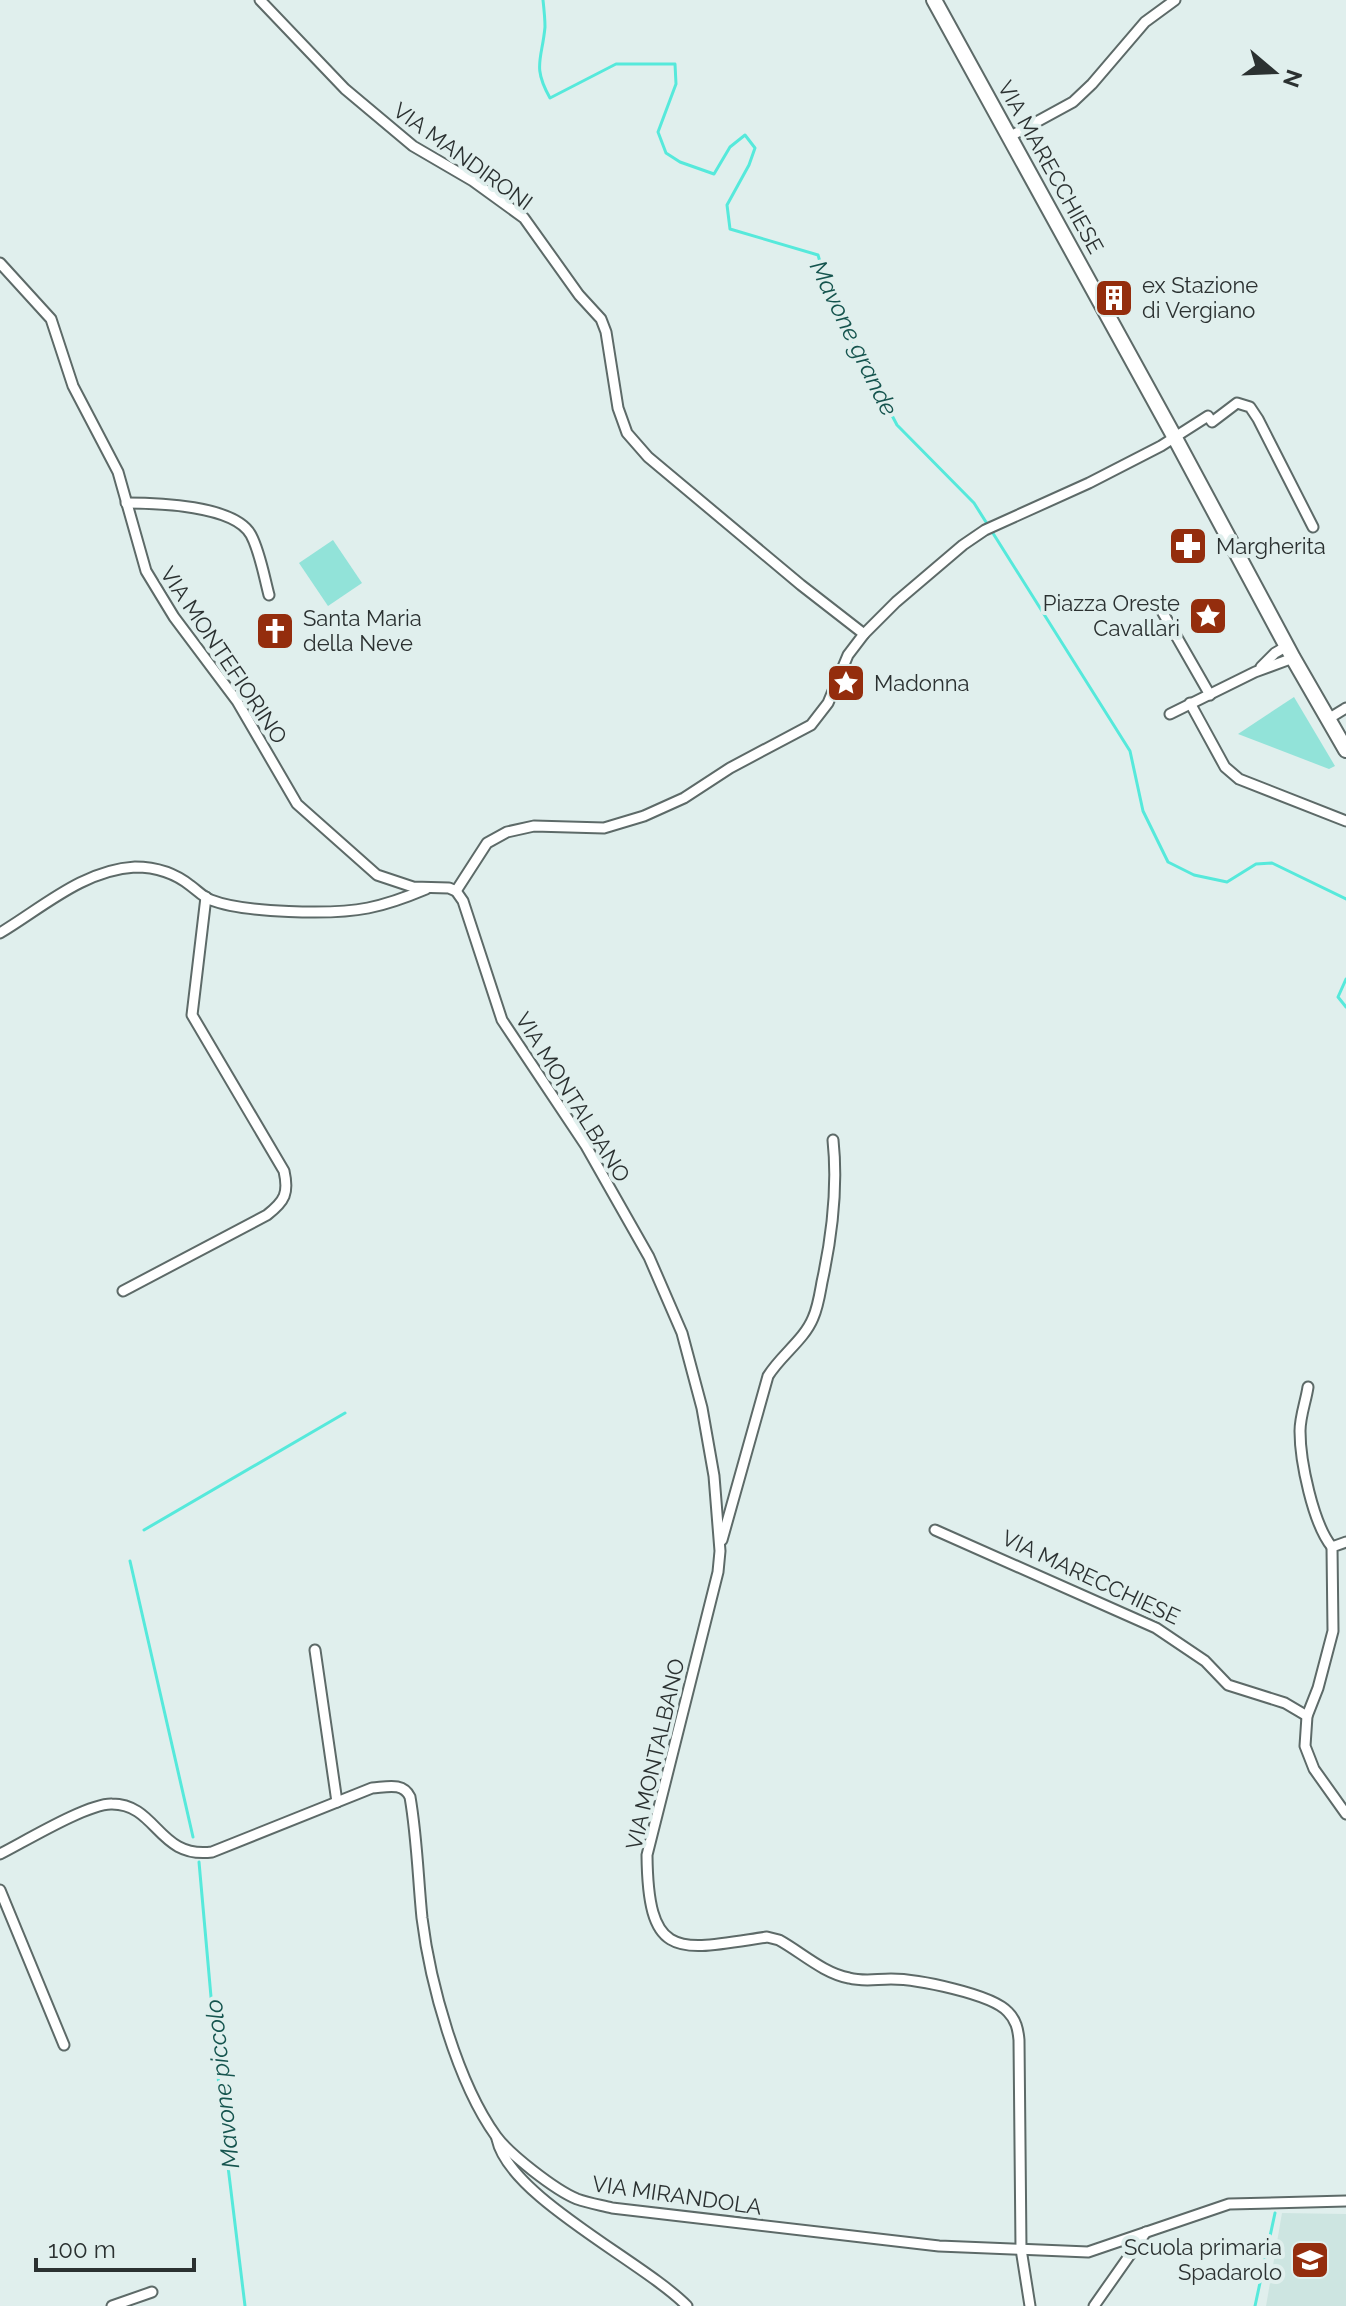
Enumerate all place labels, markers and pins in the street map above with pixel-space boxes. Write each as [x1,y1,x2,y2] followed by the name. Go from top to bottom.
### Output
[1142,272,1258,323] place label: ex Stazione di Vergiano
[1093,277,1135,319] building icon: ex Stazione di Vergiano
[1167,525,1209,567] pharmacy icon: Margherita
[1216,533,1326,559] place label: Margherita
[1043,590,1180,641] place label: Piazza Oreste Cavallari
[1187,595,1229,637] place icon: Piazza Oreste Cavallari
[303,605,422,656] place label: Santa Maria della Neve
[254,610,296,652] church icon: Santa Maria della Neve
[825,662,867,704] place icon: Madonna
[874,670,970,696] place label: Madonna
[1124,2234,1282,2285] place label: Scuola primaria Spadarolo
[1289,2239,1331,2281] school or university icon: Scuola primaria Spadarolo

